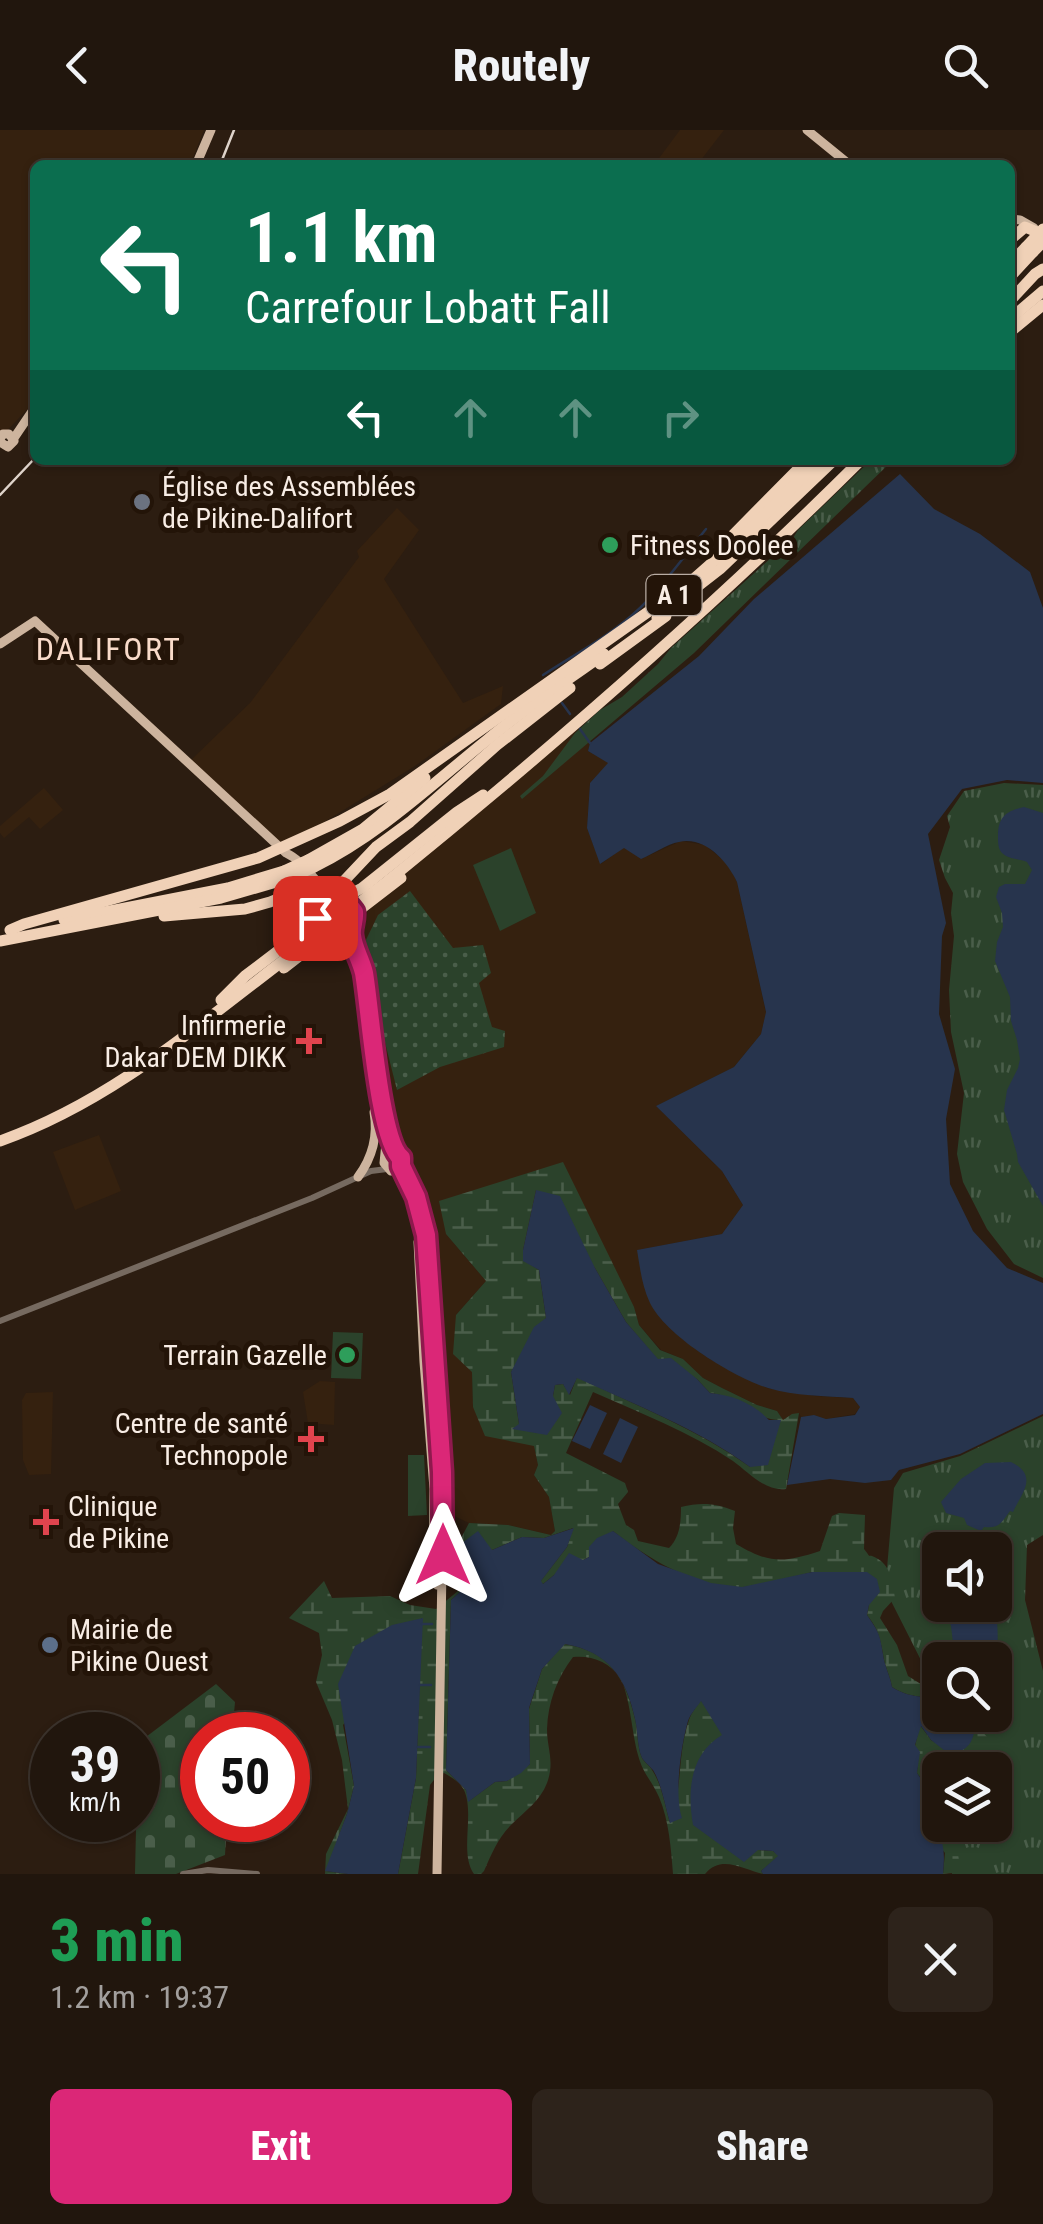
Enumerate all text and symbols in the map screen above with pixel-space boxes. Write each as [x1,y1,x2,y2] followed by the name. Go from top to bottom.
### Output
[50,38,105,93] icon: back
[938,38,993,93] icon: search
[453,39,590,92] text: Routely
[245,197,438,279] text: 1.1 km
[80,200,210,330] icon: left
[245,281,611,334] text: Carrefour Lobatt Fall
[338,390,393,445] icon: left
[443,390,498,445] icon: ahead
[548,390,603,445] icon: ahead
[653,390,708,445] icon: right
[162,470,416,535] place label: Église des Assemblées de Pikine-Dalifort
[131,491,153,513] marker: Église des Assemblées de Pikine-Dalifort
[630,529,794,562] place label: Fitness Doolee
[599,534,621,556] marker: Fitness Doolee
[646,575,702,615] road number: A 1
[36,630,182,668] district label: DALIFORT
[273,876,358,961] pin
[288,891,343,946] icon: arrive
[105,1009,287,1074] place label: Infirmerie Dakar DEM DIKK
[296,1028,322,1054] marker: Infirmerie Dakar DEM DIKK
[163,1339,327,1372] place label: Terrain Gazelle
[336,1344,358,1366] marker: Terrain Gazelle
[115,1407,288,1472] place label: Centre de santé Technopole
[298,1426,324,1452] marker: Centre de santé Technopole
[68,1490,169,1555] place label: Clinique de Pikine
[391,1503,495,1607] position arrow
[33,1509,59,1535] marker: Clinique de Pikine
[922,1532,1012,1842] map controls
[922,1532,1012,1622] button: sound
[70,1613,209,1678] place label: Mairie de Pikine Ouest
[39,1634,61,1656] marker: Mairie de Pikine Ouest
[922,1642,1012,1732] button: search
[180,1712,310,1842] speed limit sign: 50
[70,1736,120,1794] text: 39
[922,1752,1012,1842] button: layers
[69,1788,121,1817] text: km/h
[50,1905,184,1976] text: 3 min
[888,1907,993,2012] button: close
[50,1978,229,2016] text: 1.2 km · 19:37
[50,2089,512,2204] button: Exit
[532,2089,993,2204] button: Share

